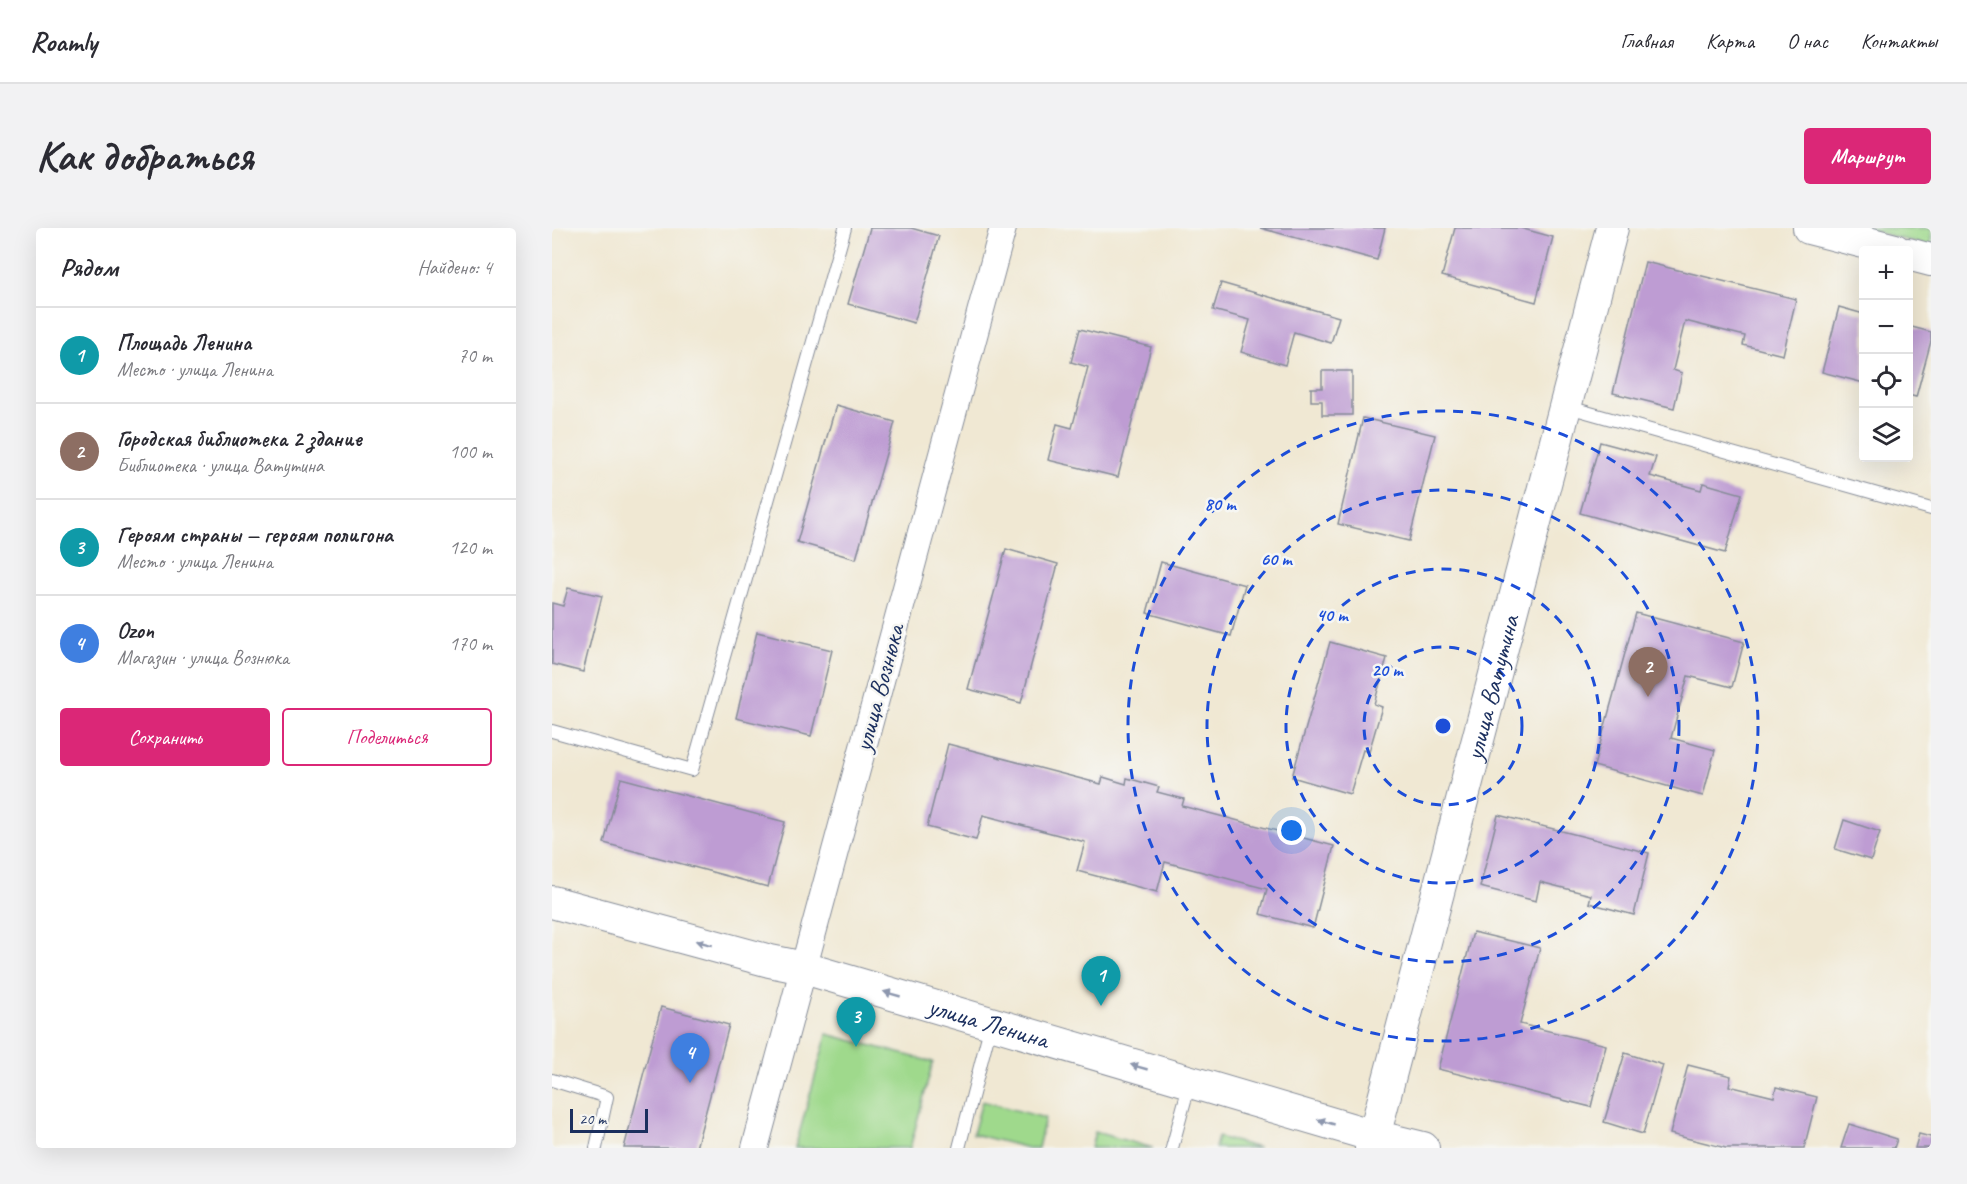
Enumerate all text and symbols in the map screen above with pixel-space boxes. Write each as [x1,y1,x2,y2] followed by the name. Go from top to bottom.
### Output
[30,24,97,59] text: Roamly
[1620,28,1673,54] text: Главная
[1706,28,1754,54] text: Карта
[1787,28,1828,54] text: О нас
[1861,28,1937,54] text: Контакты
[1804,128,1931,184] button: Маршрут
[36,130,253,183] text: Как добраться
[1859,246,1913,462] map controls
[1859,246,1913,300] button: +
[60,251,118,284] text: Рядом
[417,255,492,280] text: Найдено: 4
[1859,300,1913,354] button: −
[117,329,252,357] text: Площадь Ленина
[75,343,84,368] text: 1
[458,343,492,368] text: 70 m
[1859,354,1913,408] button: locate
[117,357,273,382] text: Место · улица Ленина
[1859,408,1913,462] button: layers
[117,425,362,453] text: Городская библиотека 2 здание
[75,439,84,464] text: 2
[449,439,492,464] text: 100 m
[117,453,323,478] text: Библиотека · улица Ватутина
[1205,493,1237,515] text: 80 m
[117,521,393,549] text: Героям страны — героям полигона
[75,535,84,560] text: 3
[449,535,492,560] text: 120 m
[1260,548,1293,570] text: 60 m
[117,549,273,574] text: Место · улица Ленина
[1317,604,1349,626] text: 40 m
[1456,610,1527,766] street label: улица Ватутина
[117,617,154,645] text: Ozon
[846,619,912,757] street label: улица Вознюка
[75,631,84,656] text: 4
[449,631,492,656] text: 170 m
[117,645,289,670] text: Магазин · улица Вознюка
[1628,648,1668,697] pin: 2
[1372,659,1404,681] text: 20 m
[60,708,270,766] button: Сохранить
[282,708,492,766] button: Поделиться
[1433,716,1453,736] centre of rings
[1277,816,1306,845] your location
[694,938,712,947] one-way arrow
[1082,956,1120,1006] pin: 1
[883,989,901,998] one-way arrow
[923,989,1055,1056] street label: улица Ленина
[836,998,876,1047] pin: 3
[670,1034,710,1083] pin: 4
[1130,1062,1148,1071] one-way arrow
[570,1106,648,1134] scale bar
[579,1109,606,1129] text: 20 m
[1317,1117,1335,1126] one-way arrow

